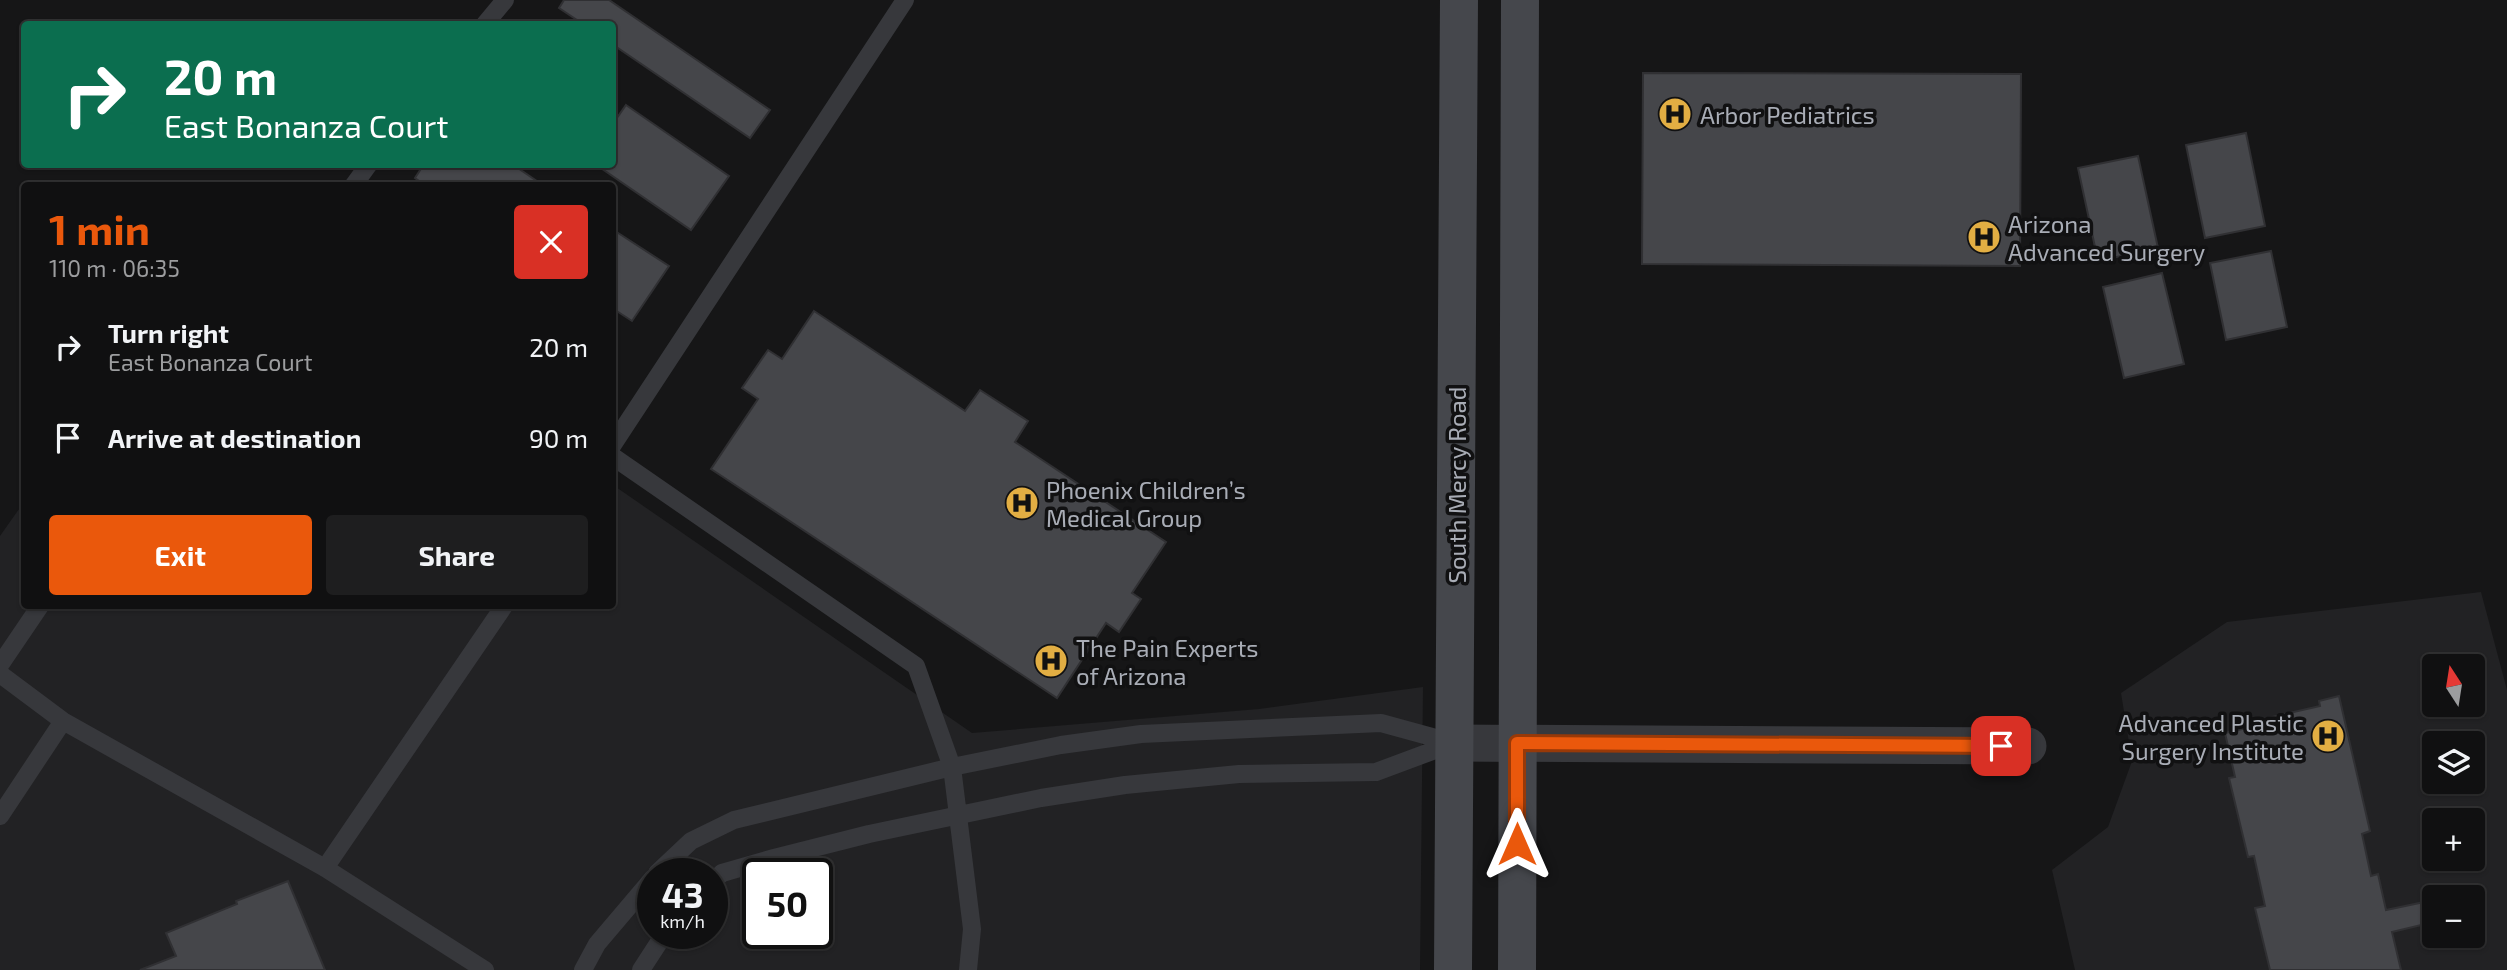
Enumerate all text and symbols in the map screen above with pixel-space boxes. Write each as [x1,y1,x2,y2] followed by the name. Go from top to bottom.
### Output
[164,46,277,105] text: 20 m
[49,49,140,140] icon: right
[1656,95,1694,133] hospital icon: Arbor Pediatrics
[1700,100,1875,129] place label: Arbor Pediatrics
[164,106,449,144] text: East Bonanza Court
[49,203,150,253] text: 1 min
[514,205,588,279] button: close
[2008,209,2205,266] place label: Arizona Advanced Surgery
[1965,218,2003,256] hospital icon: Arizona Advanced Surgery
[49,254,180,282] text: 110 m · 06:35
[108,317,229,348] text: Turn right
[49,328,87,366] icon: right
[529,331,588,362] text: 20 m
[108,348,313,376] text: East Bonanza Court
[1442,387,1471,584] street label: South Mercy Road
[49,419,87,457] icon: arrive
[108,422,361,453] text: Arrive at destination
[529,422,588,453] text: 90 m
[1046,475,1246,532] place label: Phoenix Children’s Medical Group
[1003,484,1041,522] hospital icon: Phoenix Children’s Medical Group
[49,515,312,595] button: Exit
[326,515,588,595] button: Share
[1076,633,1259,690] place label: The Pain Experts of Arizona
[1032,642,1070,680] hospital icon: The Pain Experts of Arizona
[2422,654,2485,718] north arrow
[2422,654,2485,948] map controls
[2119,708,2304,765] place label: Advanced Plastic Surgery Institute
[1971,716,2031,776] pin
[2309,717,2347,755] hospital icon: Advanced Plastic Surgery Institute
[1982,727,2020,765] icon: arrive
[2422,731,2485,794] button: layers
[1480,807,1554,881] position arrow
[2422,808,2485,871] button: +
[742,858,833,949] speed limit sign: 50
[661,873,704,915] text: 43
[2422,885,2485,948] button: −
[660,910,705,932] text: km/h

